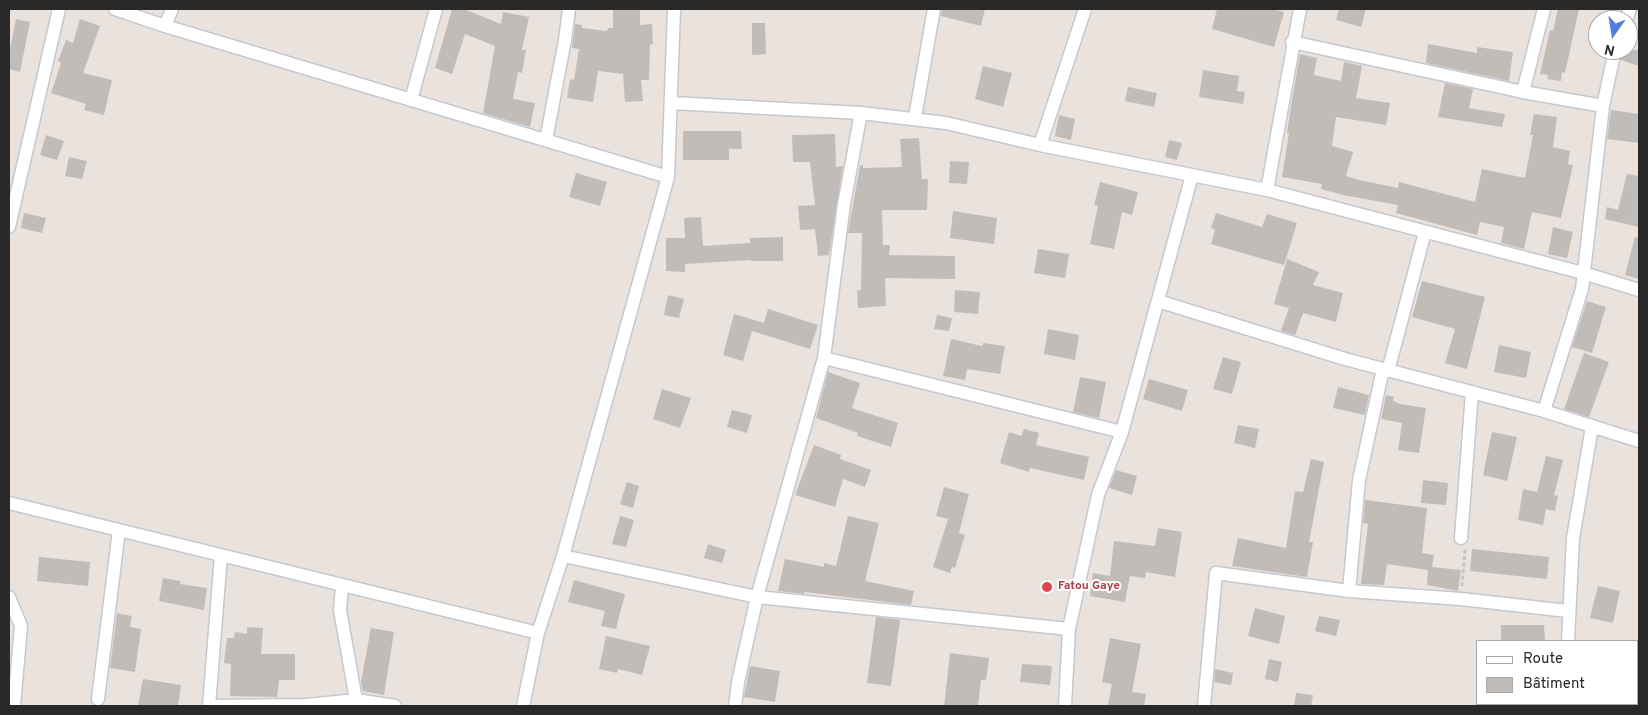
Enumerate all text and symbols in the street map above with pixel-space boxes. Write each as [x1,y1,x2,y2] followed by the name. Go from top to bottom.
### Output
[1588,10,1638,60] north arrow
[1603,40,1617,59] text: N
[1040,580,1054,594] marker: Fatou Gaye
[1058,580,1120,594] place label: Fatou Gaye
[1476,640,1638,705] legend
[1523,650,1563,669] text: Route
[1523,675,1585,694] text: Bâtiment

